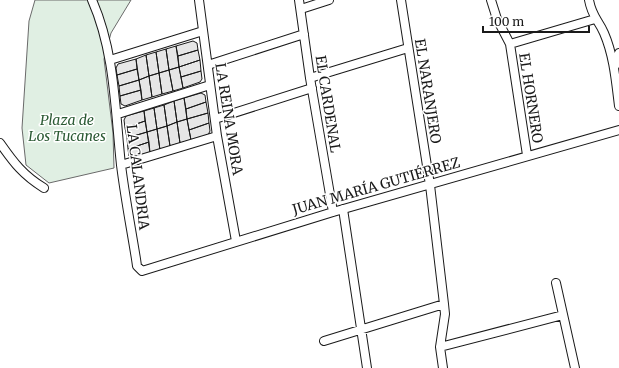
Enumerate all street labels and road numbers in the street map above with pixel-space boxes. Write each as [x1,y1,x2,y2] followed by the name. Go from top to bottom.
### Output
[411,37,445,145] street label: EL NARANJERO
[515,52,547,144] street label: EL HORNERO
[311,54,345,154] street label: EL CARDENAL
[211,62,247,177] street label: LA REINA MORA
[123,123,153,231] street label: LA CALANDRIA
[289,153,462,219] street label: JUAN MARÍA GUTIÉRREZ

